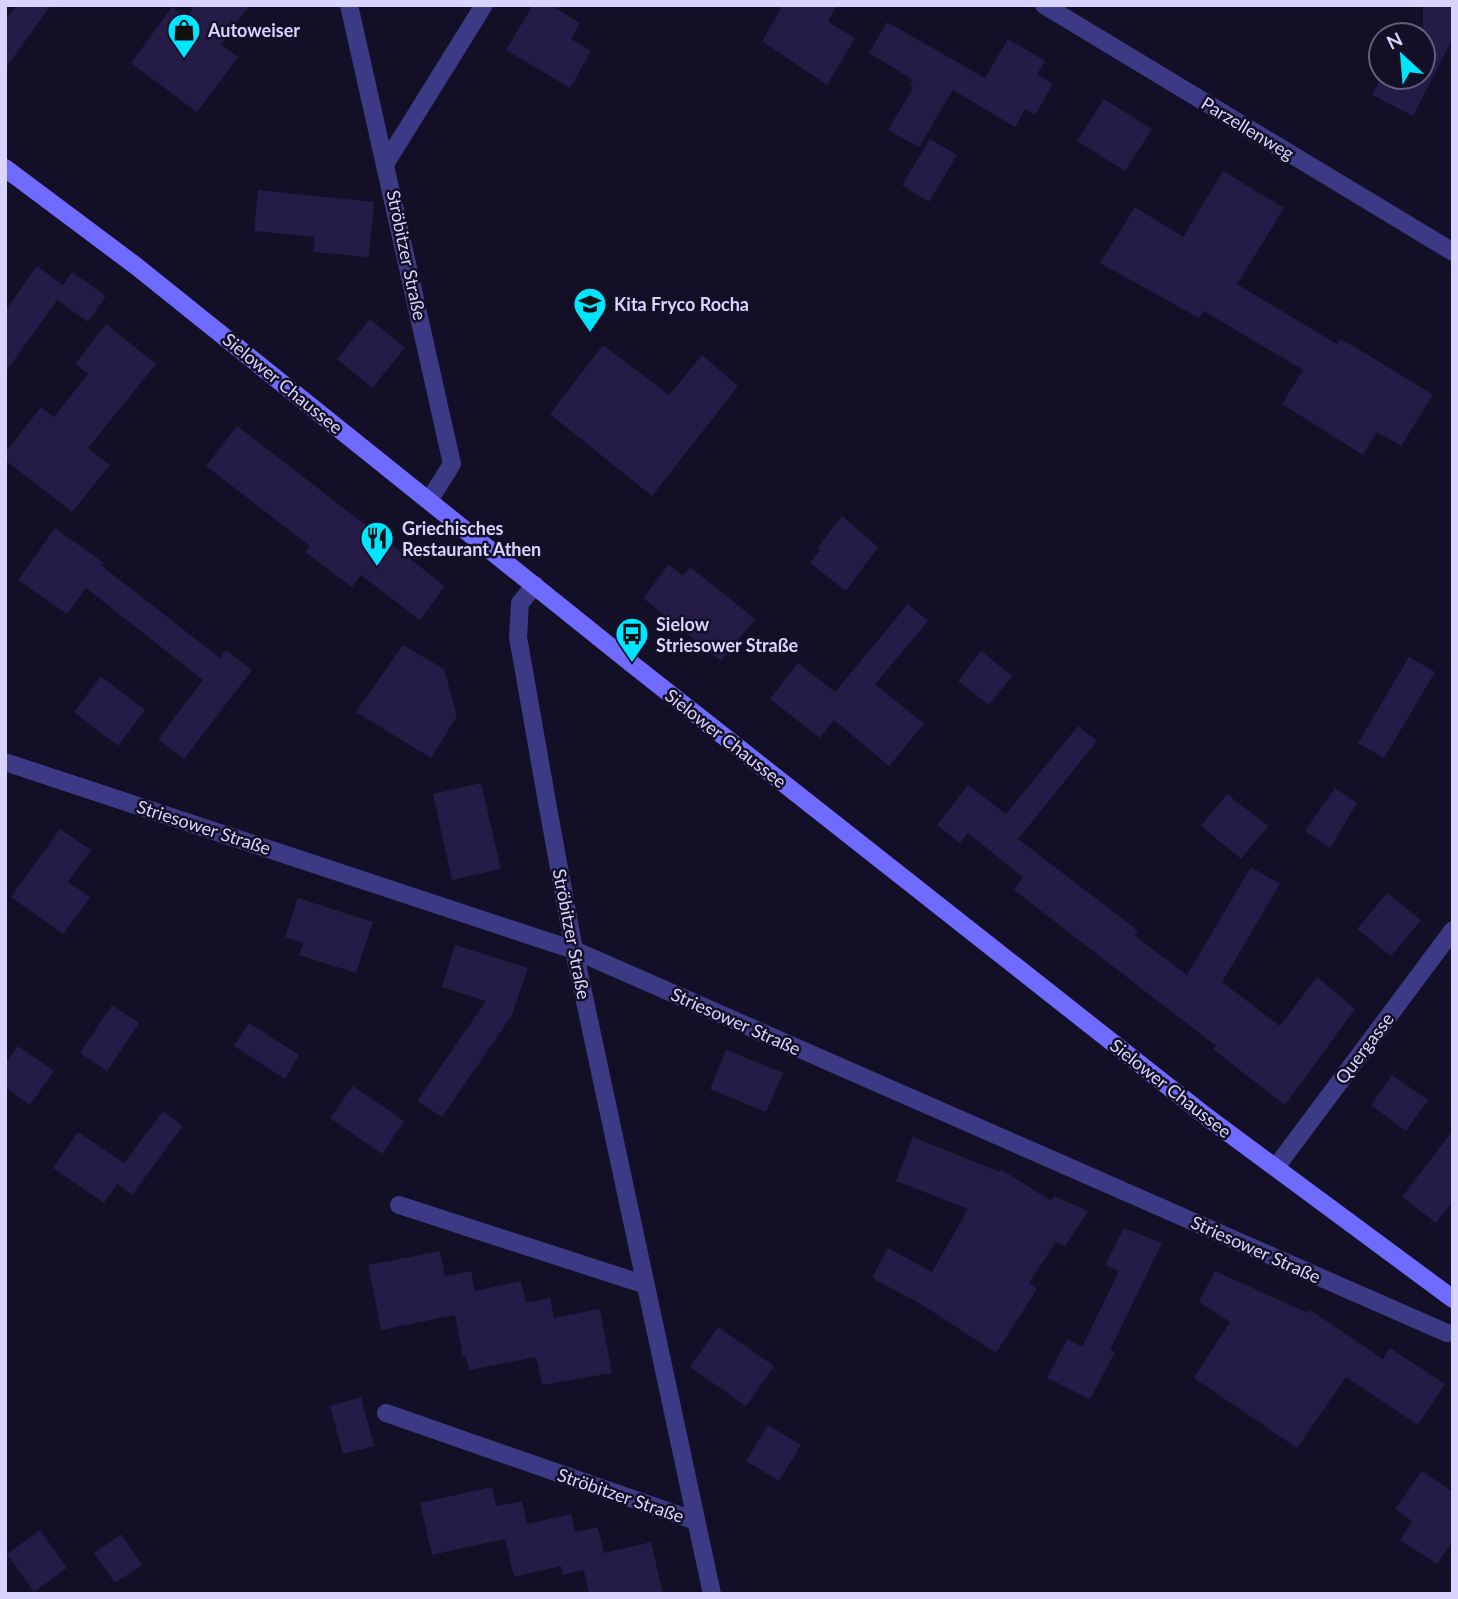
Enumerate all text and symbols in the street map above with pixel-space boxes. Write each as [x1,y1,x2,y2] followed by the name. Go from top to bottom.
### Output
[165,11,203,60] shop icon: Autoweiser
[207,19,300,41] place label: Autoweiser
[1367,21,1437,91] north arrow
[1383,27,1406,54] text: N
[1198,92,1298,164] street label: Parzellenweg
[382,188,432,322] street label: Ströbitzer Straße
[571,285,609,334] school or university icon: Kita Fryco Rocha
[614,293,749,315] place label: Kita Fryco Rocha
[219,328,347,438] street label: Sielower Chaussee
[402,517,541,560] place label: Griechisches Restaurant Athen
[358,519,396,568] restaurant icon: Griechisches Restaurant Athen
[656,613,799,656] place label: Sielow Striesower Straße
[613,615,651,664] bus stop icon: Sielow Striesower Straße
[661,684,791,792] street label: Sielower Chaussee
[134,795,274,859] street label: Striesower Straße
[549,867,595,1001] street label: Ströbitzer Straße
[668,983,804,1059] street label: Striesower Straße
[1330,1008,1398,1088] street label: Quergasse
[1106,1034,1236,1142] street label: Sielower Chaussee
[1188,1211,1324,1287] street label: Striesower Straße
[555,1463,687,1527] street label: Ströbitzer Straße

